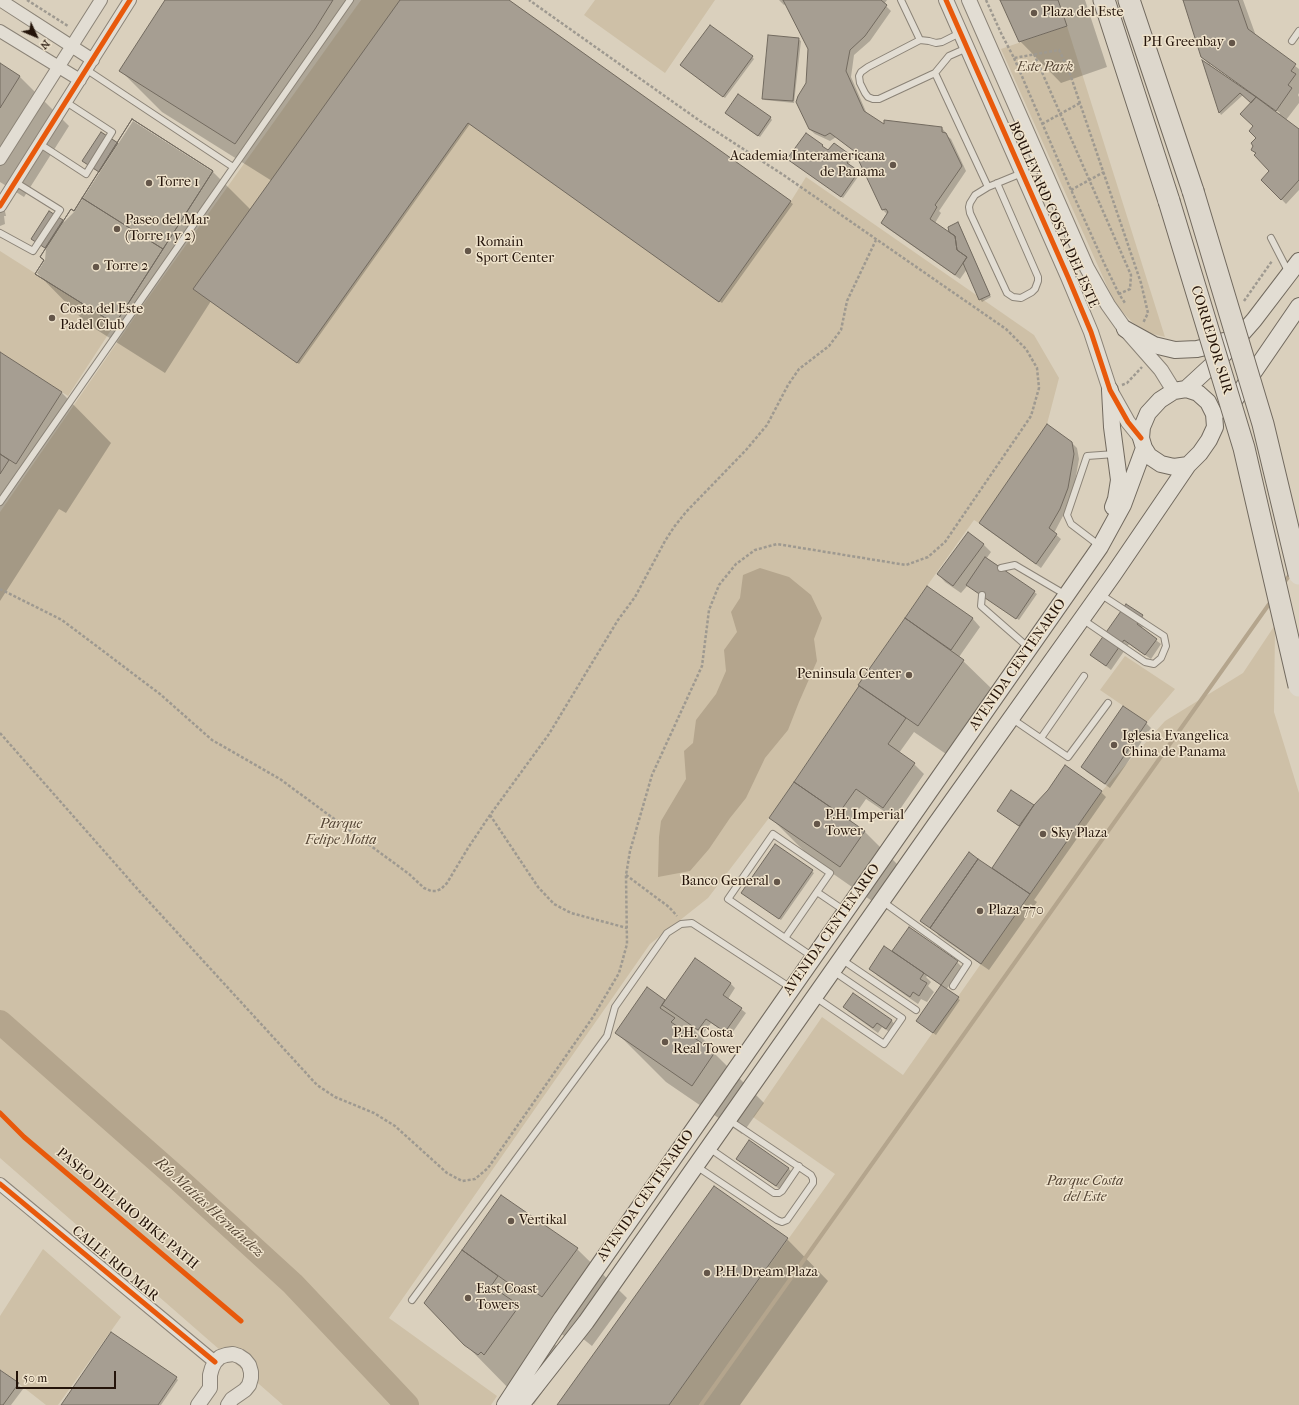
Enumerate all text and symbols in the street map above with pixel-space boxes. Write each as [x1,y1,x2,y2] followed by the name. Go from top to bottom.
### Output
[1042,5,1123,21] place label: Plaza del Este
[1029,8,1039,18] marker: Plaza del Este
[16,16,56,56] north arrow
[1143,35,1224,51] place label: PH Greenbay
[37,37,53,52] text: N
[1227,38,1237,48] marker: PH Greenbay
[1017,60,1073,76] park label: Este Park
[1004,119,1102,311] street label: BOULEVARD COSTA DEL ESTE
[730,149,885,182] place label: Academia Interamericana de Panama
[888,160,898,170] marker: Academia Interamericana de Panama
[157,175,199,191] place label: Torre 1
[144,178,154,188] marker: Torre 1
[125,213,209,246] place label: Paseo del Mar (Torre 1 y 2)
[112,224,122,234] marker: Paseo del Mar (Torre 1 y 2)
[476,235,554,268] place label: Romain Sport Center
[463,246,473,256] marker: Romain Sport Center
[104,259,148,275] place label: Torre 2
[91,262,101,272] marker: Torre 2
[1187,284,1235,396] street label: CORREDOR SUR
[60,302,143,334] place label: Costa del Este Padel Club
[47,313,57,323] marker: Costa del Este Padel Club
[966,596,1070,734] street label: AVENIDA CENTENARIO
[797,667,901,683] place label: Peninsula Center
[904,670,914,680] marker: Peninsula Center
[1122,729,1229,762] place label: Iglesia Evangelica China de Panama
[1109,740,1119,750] marker: Iglesia Evangelica China de Panama
[825,808,904,840] place label: P.H. Imperial Tower
[305,817,377,850] park label: Parque Felipe Motta
[812,819,822,829] marker: P.H. Imperial Tower
[1051,826,1107,842] place label: Sky Plaza
[1038,829,1048,839] marker: Sky Plaza
[780,861,884,999] street label: AVENIDA CENTENARIO
[681,874,769,890] place label: Banco General
[772,877,782,887] marker: Banco General
[988,903,1044,919] place label: Plaza 770
[975,906,985,916] marker: Plaza 770
[673,1026,741,1058] place label: P.H. Costa Real Tower
[660,1037,670,1047] marker: P.H. Costa Real Tower
[594,1127,698,1265] street label: AVENIDA CENTENARIO
[53,1145,201,1273] street label: PASEO DEL RIO BIKE PATH
[151,1154,267,1262] water label: Río Matías Hernández
[1047,1174,1123,1206] park label: Parque Costa del Este
[519,1213,567,1229] place label: Vertikal
[506,1216,516,1226] marker: Vertikal
[68,1223,162,1305] street label: CALLE RIO MAR
[715,1265,818,1281] place label: P.H. Dream Plaza
[702,1268,712,1278] marker: P.H. Dream Plaza
[476,1282,537,1314] place label: East Coast Towers
[463,1293,473,1303] marker: East Coast Towers
[18,1363,118,1389] scale bar
[23,1371,47,1385] text: 50 m

